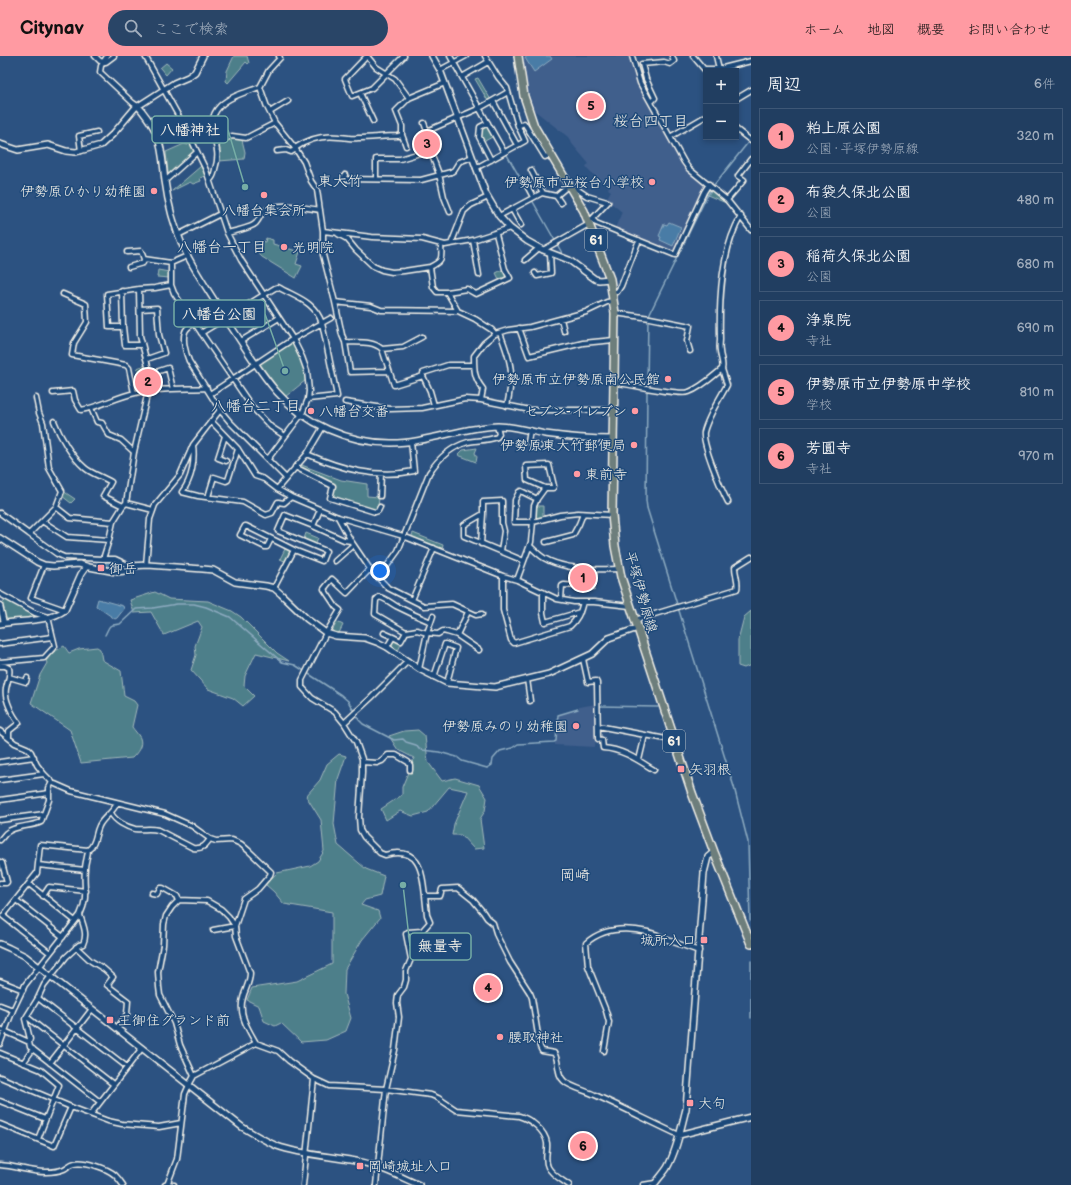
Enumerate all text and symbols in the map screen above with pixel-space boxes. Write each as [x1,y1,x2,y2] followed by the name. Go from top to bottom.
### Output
[108,10,388,46] search box
[20,17,84,40] text: Citynav
[122,17,144,39] icon: search
[154,20,229,39] text: ここで検索
[804,21,845,38] text: ホーム
[867,21,895,38] text: 地図
[917,21,945,38] text: 概要
[967,21,1051,38] text: お問い合わせ
[703,68,739,140] map controls
[703,68,739,104] button: +
[767,75,801,95] text: 周辺
[1034,76,1055,92] text: 6件
[578,91,604,121] pin: 5
[703,104,739,140] button: −
[613,112,689,131] district label: 桜台四丁目
[152,116,228,143] callout: 八幡神社
[806,119,881,138] text: 粕上原公園
[160,121,220,140] text: 八幡神社
[778,128,784,144] text: 1
[1016,128,1054,144] text: 320 m
[414,129,440,159] pin: 3
[806,141,918,157] text: 公園 · 平塚伊勢原線
[317,172,363,191] district label: 東大竹
[504,174,644,191] place label: 伊勢原市立桜台小学校
[647,177,657,187] marker: 伊勢原市立桜台小学校
[20,183,146,200] place label: 伊勢原ひかり幼稚園
[806,183,911,202] text: 布袋久保北公園
[149,186,159,196] marker: 伊勢原ひかり幼稚園
[259,190,269,200] marker: 八幡台集会所
[777,192,785,208] text: 2
[1017,192,1054,208] text: 480 m
[222,202,306,219] place label: 八幡台集会所
[806,205,832,221] text: 公園
[585,229,607,251] road number: 61
[177,238,267,257] district label: 八幡台一丁目
[292,239,334,256] place label: 光明院
[279,242,289,252] marker: 光明院
[806,247,911,266] text: 稲荷久保北公園
[777,256,785,272] text: 3
[1017,256,1054,272] text: 680 m
[806,269,832,285] text: 公園
[174,300,265,327] callout: 八幡台公園
[181,305,257,324] text: 八幡台公園
[806,311,851,330] text: 浄泉院
[777,320,785,336] text: 4
[1017,320,1054,336] text: 690 m
[806,333,832,349] text: 寺社
[135,367,161,397] pin: 2
[492,371,660,388] place label: 伊勢原市立伊勢原南公民館
[663,374,673,384] marker: 伊勢原市立伊勢原南公民館
[806,375,971,394] text: 伊勢原市立伊勢原中学校
[777,384,785,400] text: 5
[1019,384,1054,400] text: 810 m
[211,397,301,416] district label: 八幡台二丁目
[806,397,832,413] text: 学校
[319,403,389,420] place label: 八幡台交番
[524,403,627,420] place label: セブン-イレブン
[306,406,316,416] marker: 八幡台交番
[630,406,640,416] marker: セブン-イレブン
[500,437,626,454] place label: 伊勢原東大竹郵便局
[806,439,851,458] text: 芳圓寺
[629,440,639,450] marker: 伊勢原東大竹郵便局
[777,448,785,464] text: 6
[1018,448,1054,464] text: 970 m
[806,461,832,477] text: 寺社
[585,466,627,483] place label: 東前寺
[572,469,582,479] marker: 東前寺
[621,549,661,635] street label: 平塚伊勢原線
[109,560,137,577] place label: 御岳
[370,561,390,581] your location
[96,563,106,573] marker: 御岳
[570,563,596,593] pin: 1
[442,718,568,735] place label: 伊勢原みのり幼稚園
[571,721,581,731] marker: 伊勢原みのり幼稚園
[663,730,685,752] road number: 61
[689,761,731,778] place label: 矢羽根
[676,764,686,774] marker: 矢羽根
[560,866,590,885] district label: 岡崎
[640,932,696,949] place label: 城所入口
[410,933,471,960] callout: 無量寺
[699,935,709,945] marker: 城所入口
[417,937,463,956] text: 無量寺
[475,973,501,1003] pin: 4
[118,1012,230,1029] place label: 王御住グランド前
[105,1015,115,1025] marker: 王御住グランド前
[508,1029,564,1046] place label: 腰取神社
[495,1032,505,1042] marker: 腰取神社
[698,1095,726,1112] place label: 大句
[685,1098,695,1108] marker: 大句
[570,1131,596,1161] pin: 6
[368,1158,452,1175] place label: 岡崎城址入口
[355,1161,365,1171] marker: 岡崎城址入口

